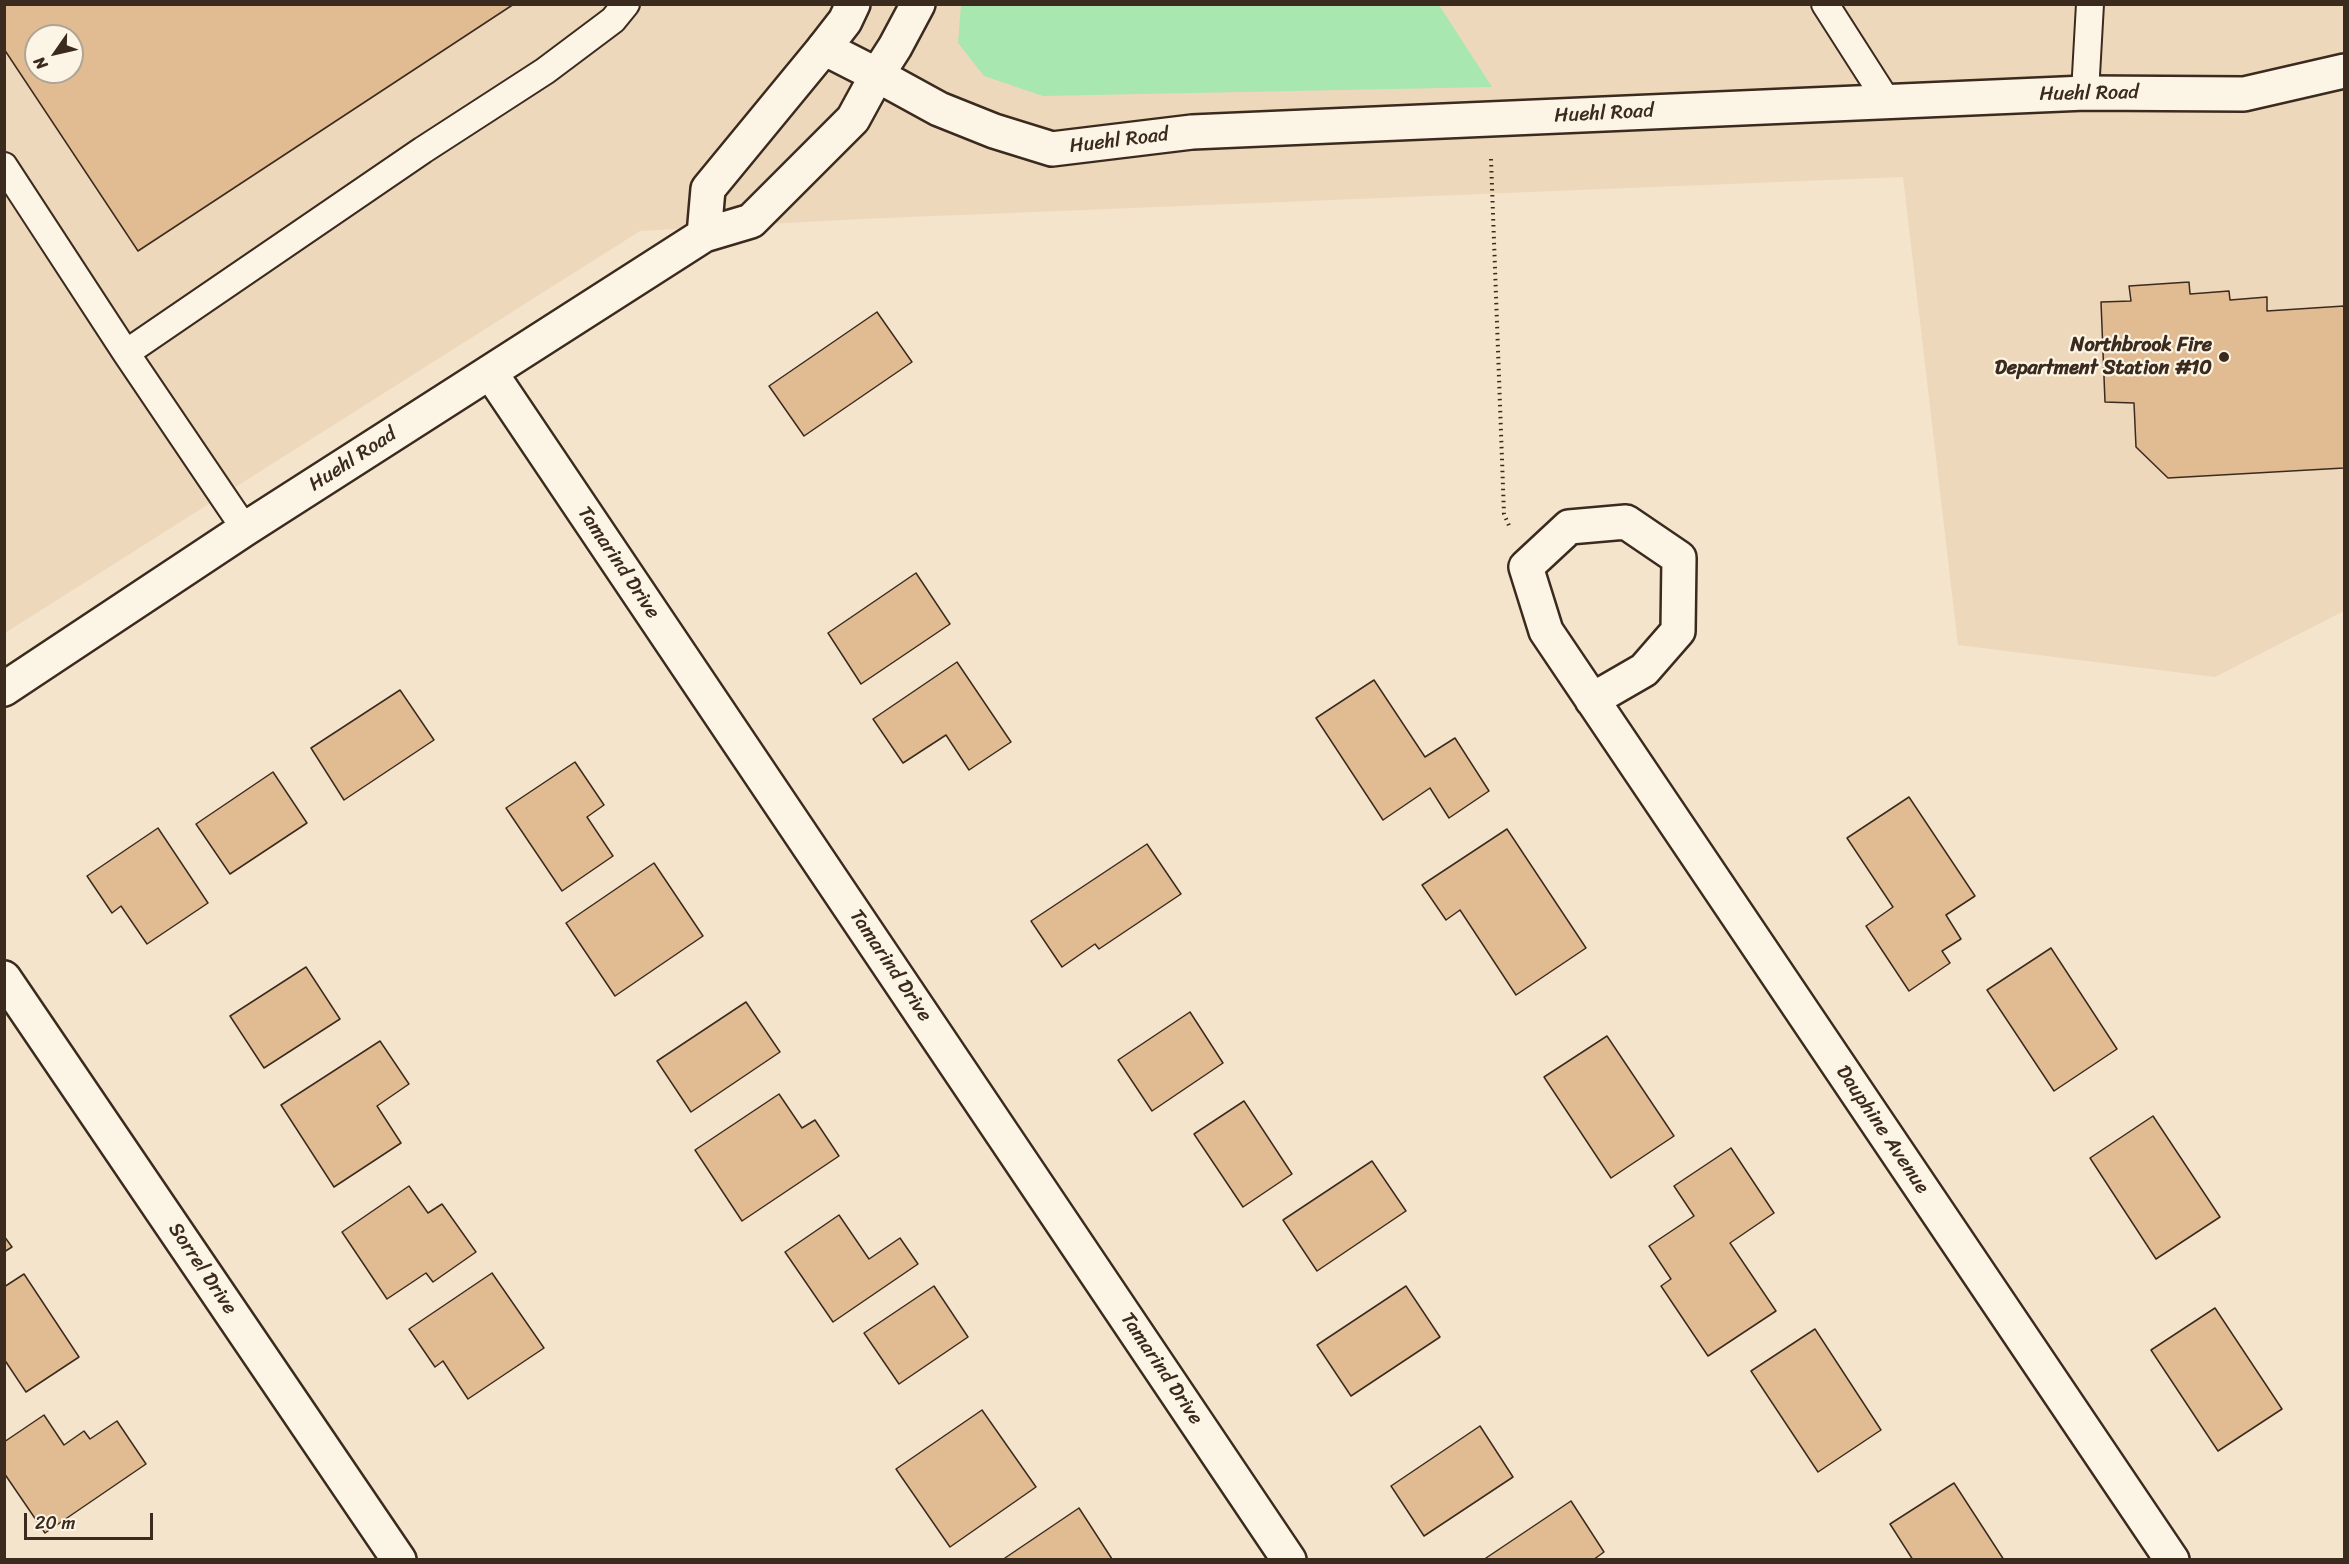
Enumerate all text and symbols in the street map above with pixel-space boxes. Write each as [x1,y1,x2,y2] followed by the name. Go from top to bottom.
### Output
[24,24,84,84] north arrow
[25,51,55,76] text: N
[2039,81,2139,107] street label: Huehl Road
[1554,99,1654,129] street label: Huehl Road
[1068,123,1170,159] street label: Huehl Road
[1995,334,2212,381] place label: Northbrook Fire Department Station #10
[2217,350,2231,364] marker: Northbrook Fire Department Station #10
[305,423,401,497] street label: Huehl Road
[572,502,664,624] street label: Tamarind Drive
[844,905,936,1027] street label: Tamarind Drive
[1830,1061,1934,1199] street label: Dauphine Avenue
[163,1219,241,1319] street label: Sorrel Drive
[1115,1308,1207,1430] street label: Tamarind Drive
[27,1501,156,1539] scale bar
[35,1507,75,1539] text: 20 m

